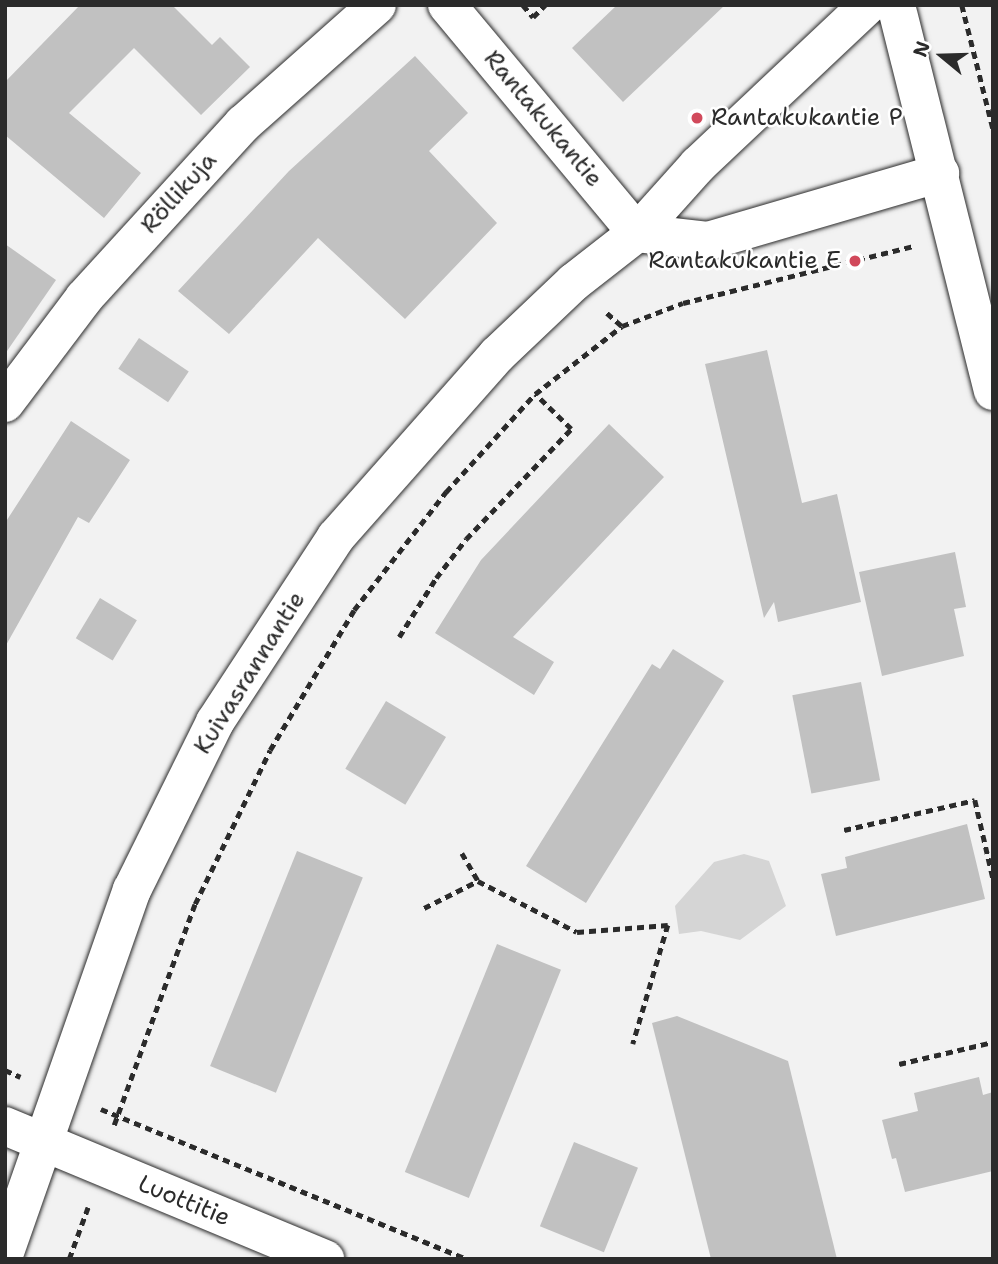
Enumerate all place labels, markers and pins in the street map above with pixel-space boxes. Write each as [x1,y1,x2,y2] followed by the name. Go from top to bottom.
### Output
[711,104,903,132] place label: Rantakukantie P
[689,110,705,126] marker: Rantakukantie P
[648,247,841,275] place label: Rantakukantie E
[847,253,863,269] marker: Rantakukantie E

